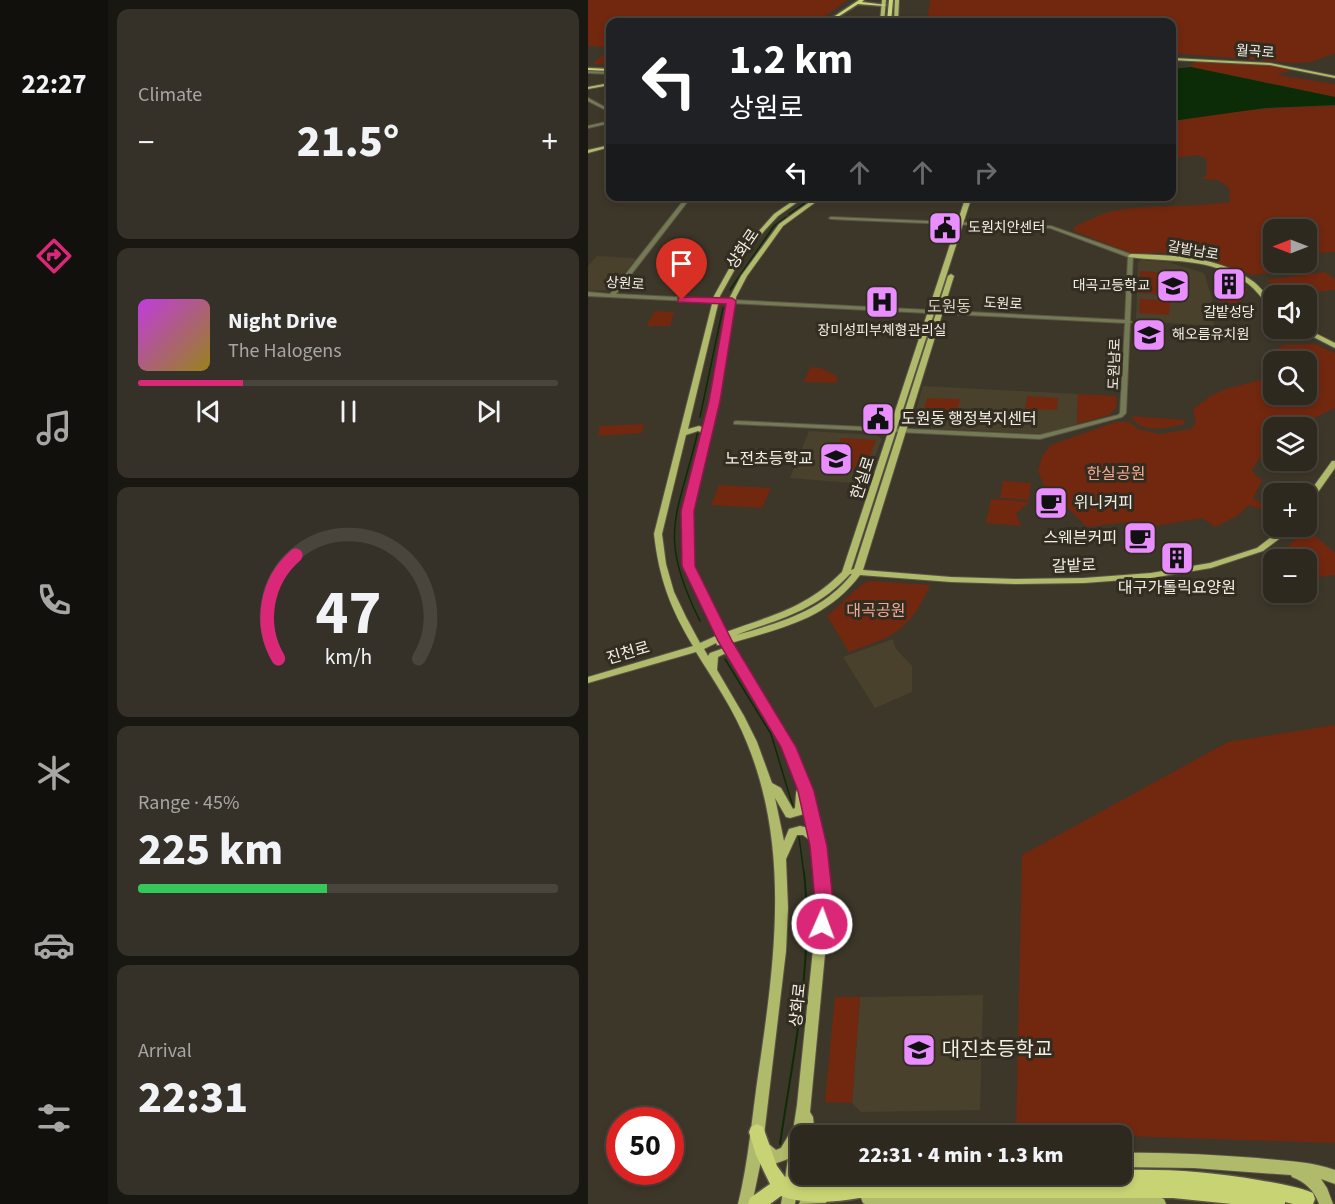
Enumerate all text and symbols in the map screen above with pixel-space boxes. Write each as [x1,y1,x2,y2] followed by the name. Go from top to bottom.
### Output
[729,30,853,90] text: 1.2 km
[1235,41,1275,63] street label: 월곡로
[630,42,708,120] icon: left
[21,65,87,104] text: 22:27
[138,81,202,109] text: Climate
[729,89,804,128] text: 상원로
[297,110,399,174] text: 21.5°
[138,119,154,166] text: −
[542,119,558,166] text: +
[780,156,813,189] icon: left
[843,156,876,189] icon: ahead
[906,156,939,189] icon: ahead
[969,156,1002,189] icon: right
[927,210,963,246] public building icon: 도원치안센터
[968,218,1045,238] place label: 도원치안센터
[1263,219,1317,273] north arrow
[1263,219,1317,603] map controls
[722,224,765,273] street label: 상화로
[33,235,75,277] icon: directions
[1166,237,1220,265] street label: 갈밭남로
[656,238,707,300] pin
[665,247,698,280] icon: arrive
[1211,266,1247,302] building icon: 갈밭성당
[1155,268,1191,304] school or university icon: 대곡고등학교
[605,273,645,295] street label: 상원로
[1073,276,1150,296] place label: 대곡고등학교
[864,284,900,320] hospital icon: 장미성피부체형관리실
[1263,285,1317,339] button: sound
[983,293,1023,315] street label: 도원로
[927,296,971,318] district label: 도원동
[1203,303,1255,323] place label: 갈밭성당
[228,305,337,337] text: Night Drive
[1131,317,1167,353] school or university icon: 해오름유치원
[818,321,946,341] place label: 장미성피부체형관리실
[1172,325,1249,345] place label: 해오름유치원
[228,337,342,365] text: The Halogens
[1104,338,1126,390] street label: 도원남로
[1263,351,1317,405] button: search
[192,395,225,428] icon: previous
[332,395,365,428] icon: pause
[472,395,505,428] icon: next
[860,401,896,437] public building icon: 도원동 행정복지센터
[33,407,75,449] icon: music
[901,408,1037,430] place label: 도원동 행정복지센터
[1263,417,1317,471] button: layers
[818,441,854,477] school or university icon: 노전초등학교
[725,448,813,470] place label: 노전초등학교
[846,453,880,502] street label: 한실로
[1087,463,1145,485] park label: 한실공원
[1263,483,1317,537] button: +
[1033,485,1069,521] cafe icon: 위니커피
[1074,492,1133,514] place label: 위니커피
[1122,520,1158,556] cafe icon: 스웨븐커피
[1043,527,1117,549] place label: 스웨븐커피
[1159,540,1195,576] building icon: 대구가톨릭요양원
[1263,549,1317,603] button: −
[1052,554,1097,578] street label: 갈밭로
[315,569,381,658] text: 47
[1118,577,1236,599] place label: 대구가톨릭요양원
[33,579,75,621] icon: phone
[847,600,905,622] park label: 대곡공원
[604,636,653,670] street label: 진천로
[324,642,372,673] text: km/h
[33,752,75,794] icon: climate
[138,789,239,817] text: Range · 45%
[138,818,283,882] text: 225 km
[790,892,854,956] position arrow
[33,924,75,966] icon: car
[785,982,811,1028] street label: 상화로
[901,1032,937,1068] school or university icon: 대진초등학교
[942,1036,1052,1064] place label: 대진초등학교
[138,1037,192,1065] text: Arrival
[138,1066,248,1130] text: 22:31
[33,1097,75,1139] icon: filters
[606,1107,684,1185] speed limit sign: 50
[858,1139,1064,1171] text: 22:31 · 4 min · 1.3 km

